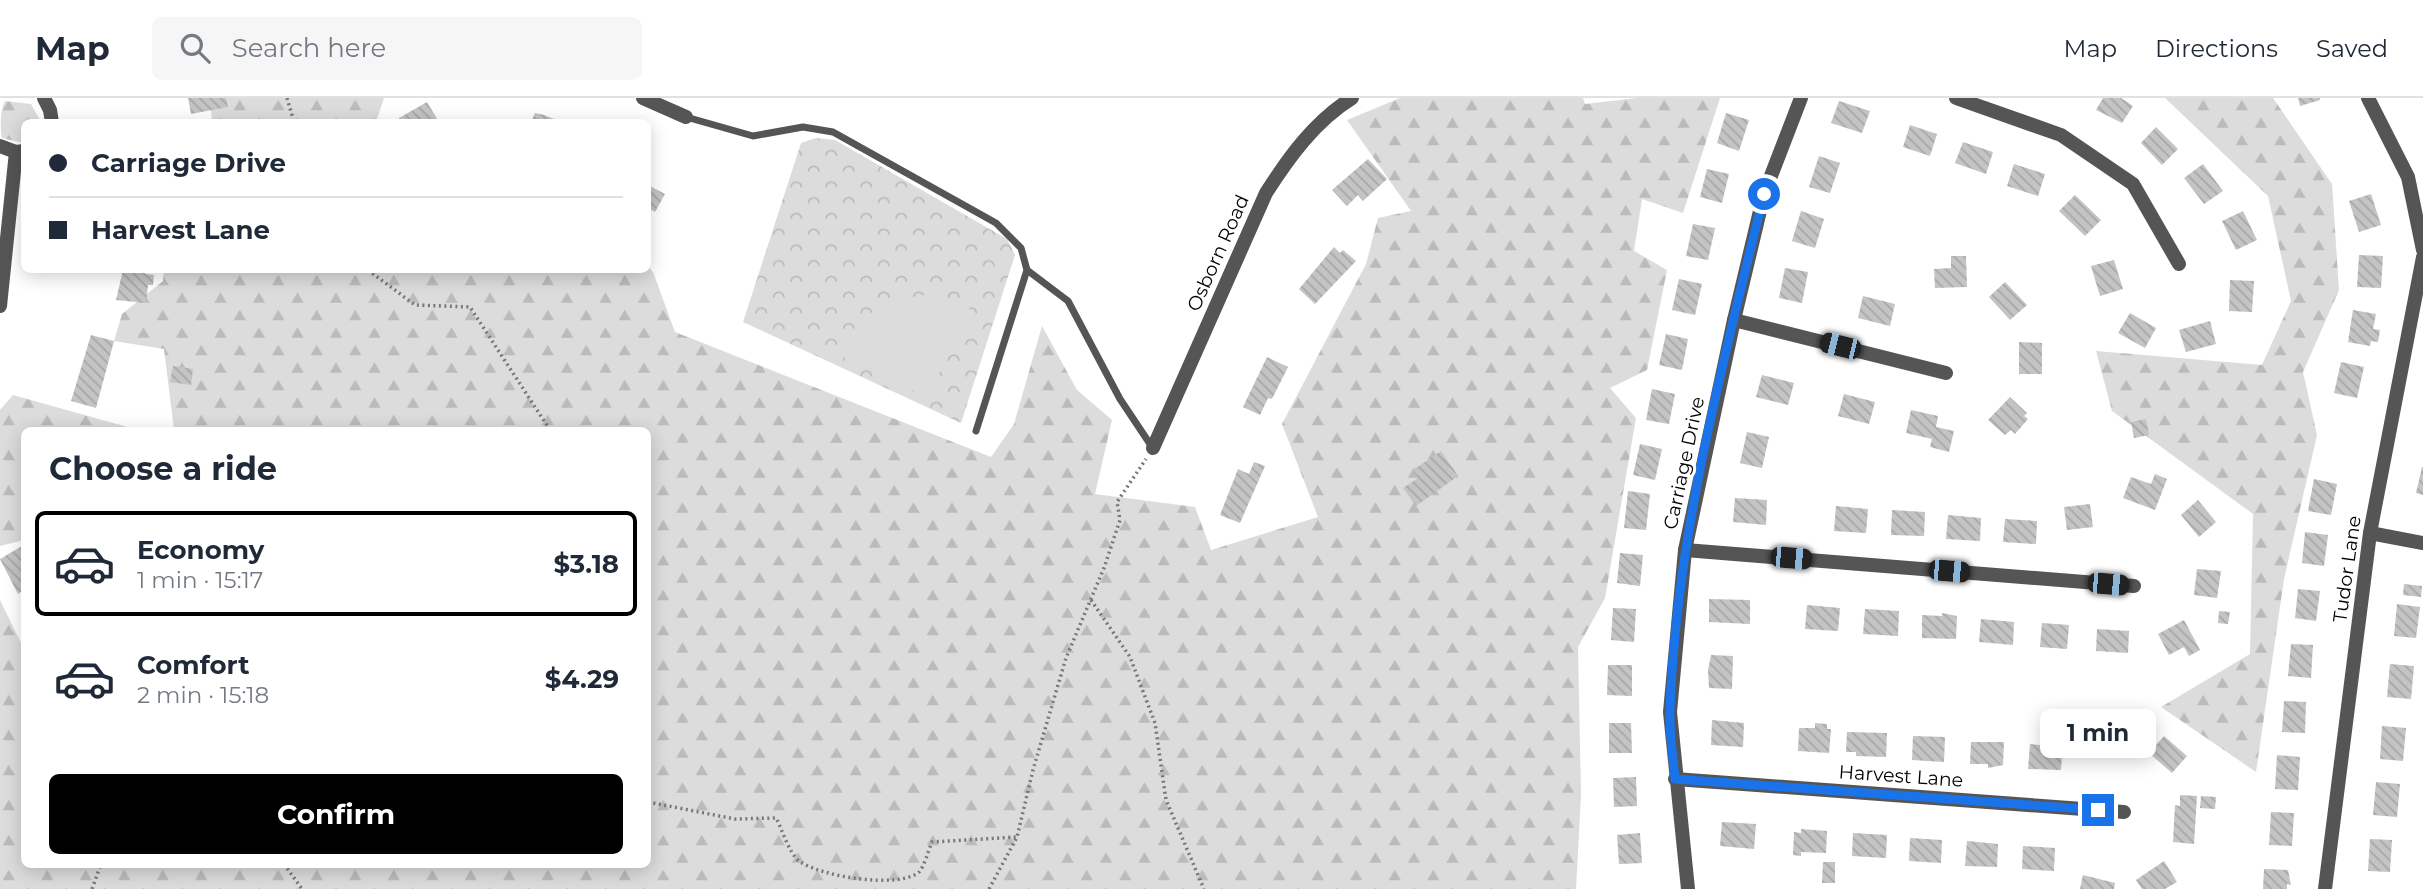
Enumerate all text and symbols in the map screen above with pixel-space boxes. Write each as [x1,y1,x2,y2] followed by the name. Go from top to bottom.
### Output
[152,17,642,80] search box
[35,28,110,68] text: Map
[176,29,214,67] icon: search
[232,32,386,64] text: Search here
[2064,34,2117,63] text: Map
[2155,34,2278,63] text: Directions
[2316,34,2388,63] text: Saved
[91,147,286,179] text: Carriage Drive
[1748,178,1780,210] route start
[1182,191,1254,315] street label: Osborn Road
[91,214,270,246] text: Harvest Lane
[1818,331,1863,361] car
[1659,395,1709,531] street label: Carriage Drive
[49,449,277,488] text: Choose a ride
[2328,514,2366,624] street label: Tudor Lane
[53,532,116,595] icon: car
[137,534,264,566] text: Economy
[1770,546,1813,570] car
[553,548,619,580] text: $3.18
[1928,559,1971,583] car
[137,566,263,594] text: 1 min · 15:17
[2087,572,2130,596] car
[53,647,116,710] icon: car
[137,649,249,681] text: Comfort
[545,663,619,695] text: $4.29
[137,681,269,709] text: 2 min · 15:18
[2040,708,2156,758] callout: 1 min
[2067,719,2129,747] text: 1 min
[1838,760,1964,792] street label: Harvest Lane
[49,774,623,854] button: Confirm
[2082,794,2114,826] route end

